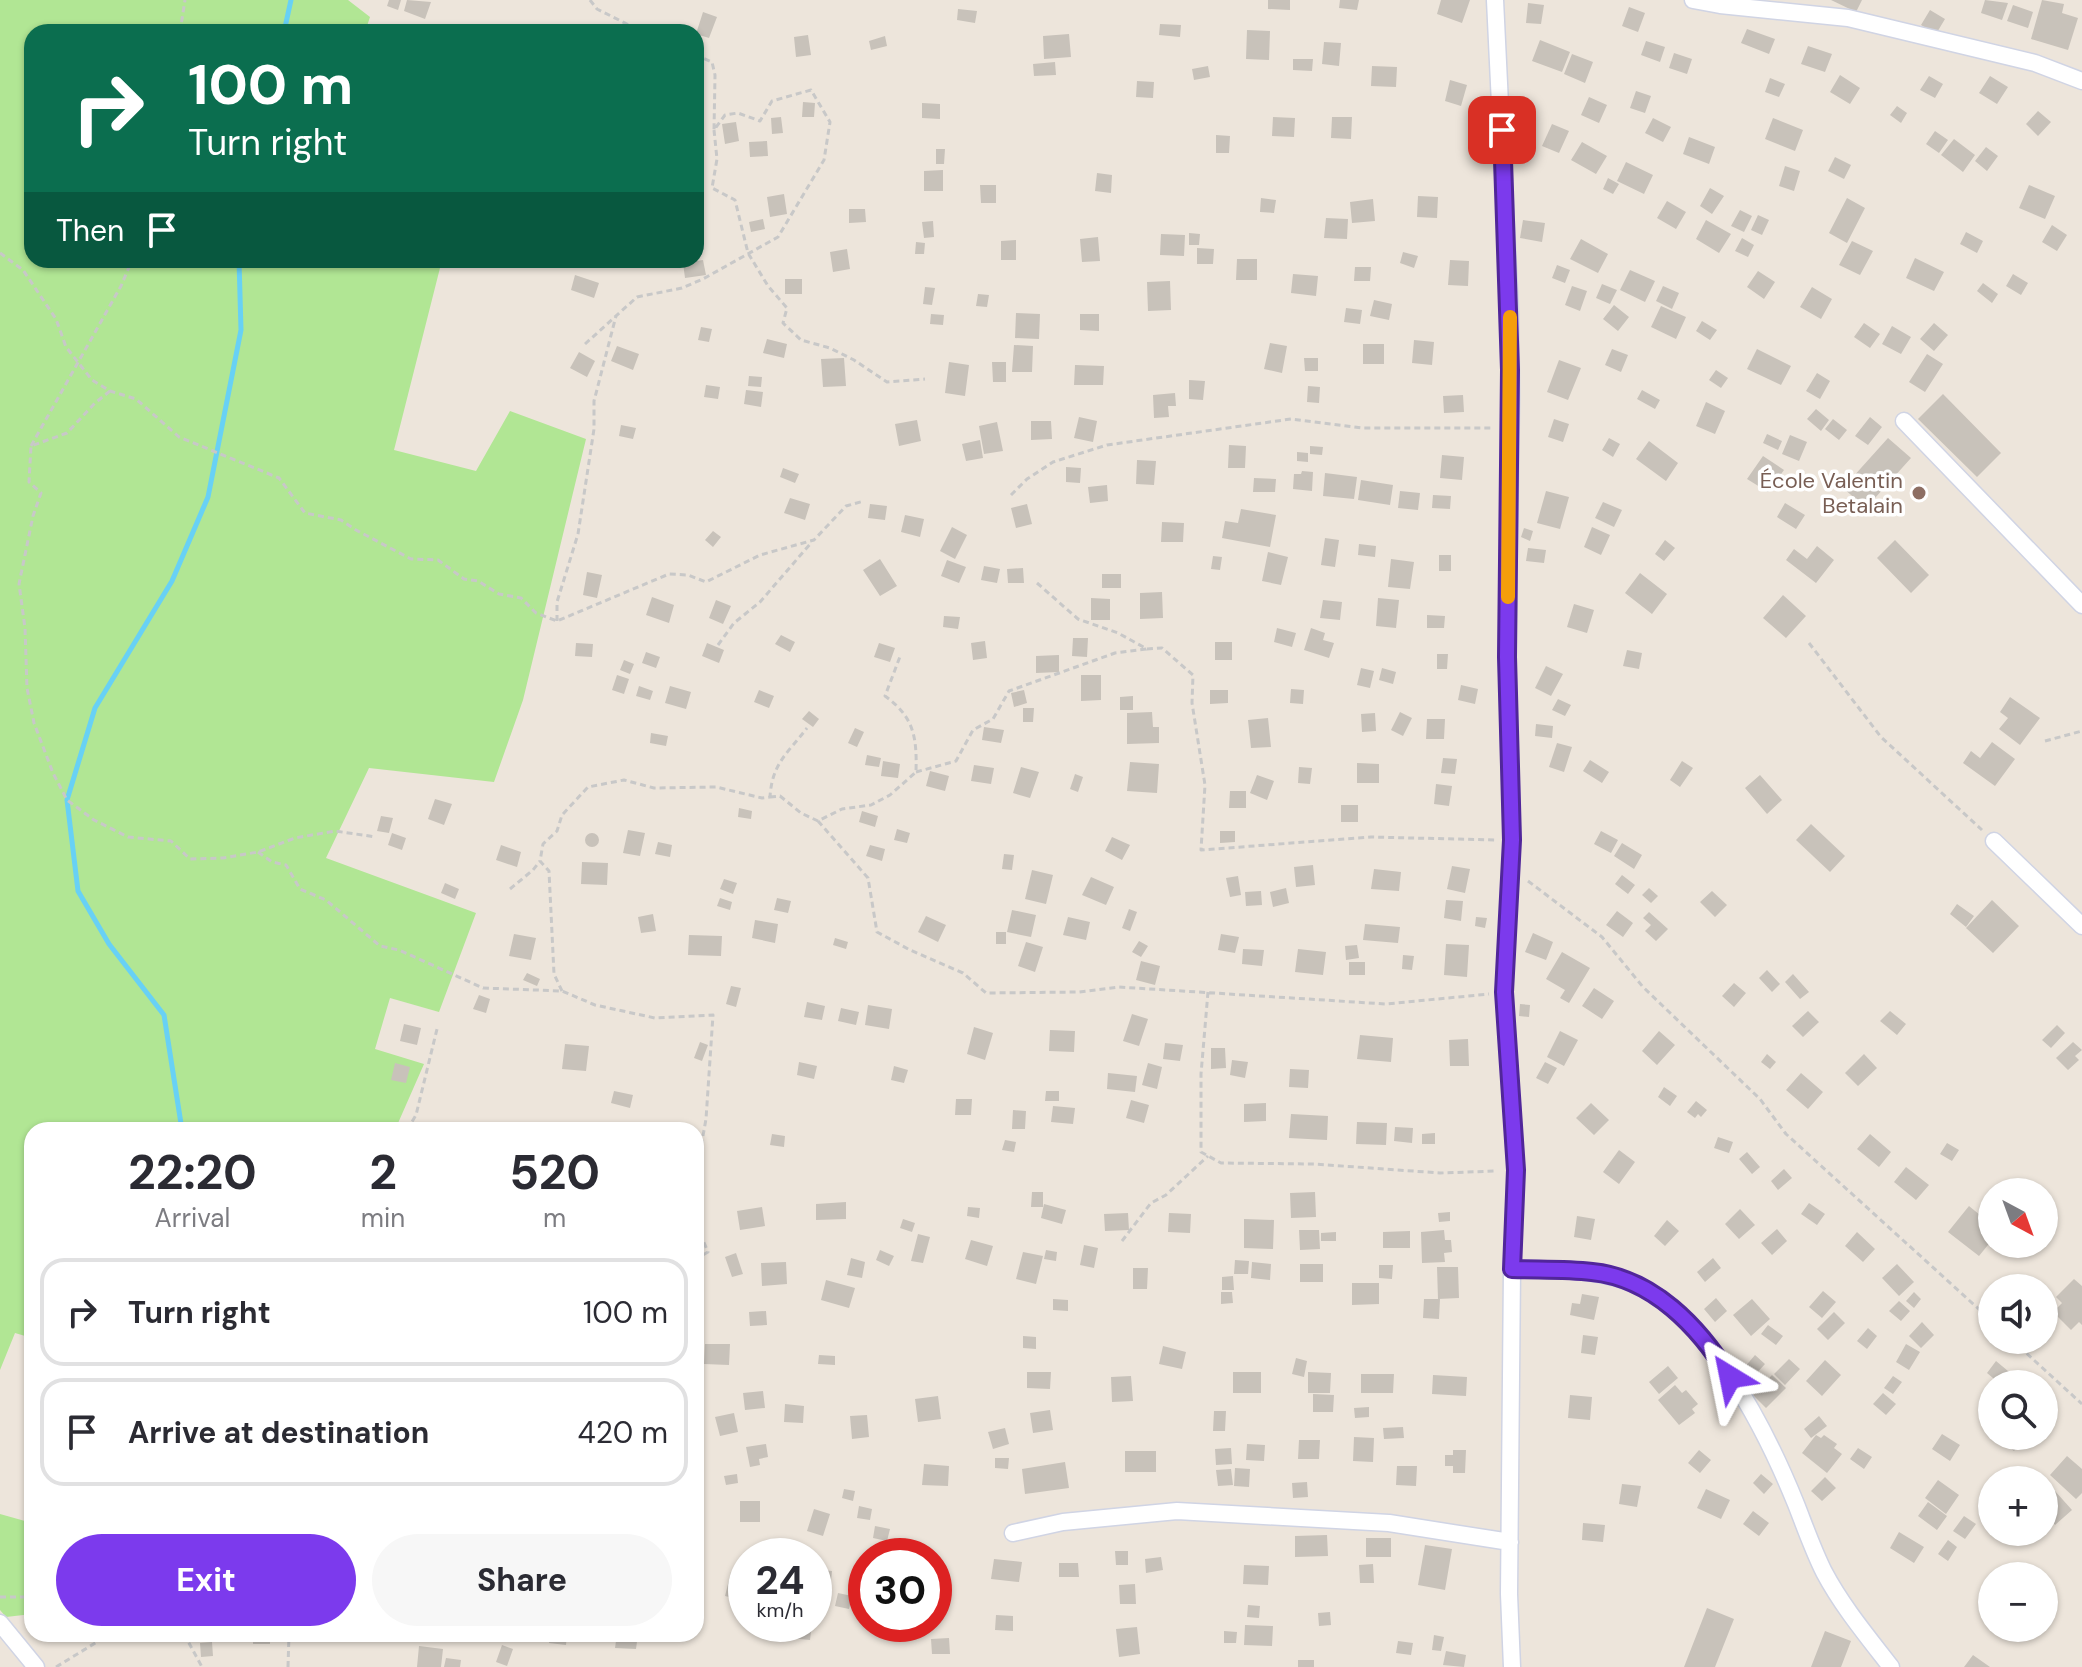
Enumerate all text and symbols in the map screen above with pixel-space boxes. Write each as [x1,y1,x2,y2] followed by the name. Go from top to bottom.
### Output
[188,48,353,121] text: 100 m
[56,56,160,160] icon: right
[1468,96,1536,164] pin
[1480,108,1524,152] icon: arrive
[188,119,347,166] text: Turn right
[140,208,184,252] icon: arrive
[56,211,124,250] text: Then
[1760,466,1903,520] place label: École Valentin Betalain
[1910,484,1928,502] marker: École Valentin Betalain
[128,1141,257,1204] text: 22:20
[369,1141,397,1204] text: 2
[509,1141,600,1204] text: 520
[1978,1178,2058,1258] north arrow
[1978,1178,2058,1642] map controls
[155,1201,230,1235] text: Arrival
[361,1201,405,1235] text: min
[543,1201,566,1235] text: m
[1978,1274,2058,1354] button: sound
[60,1290,104,1334] icon: right
[128,1293,271,1332] text: Turn right
[583,1293,668,1332] text: 100 m
[1688,1335,1772,1419] position arrow
[1978,1370,2058,1450] button: search
[60,1410,104,1454] icon: arrive
[128,1413,429,1452] text: Arrive at destination
[578,1413,668,1452] text: 420 m
[1978,1466,2058,1546] button: +
[56,1534,356,1626] button: Exit
[372,1534,672,1626] button: Share
[848,1538,952,1642] speed limit sign: 30
[756,1554,804,1606] text: 24
[1978,1562,2058,1642] button: −
[756,1597,804,1623] text: km/h

